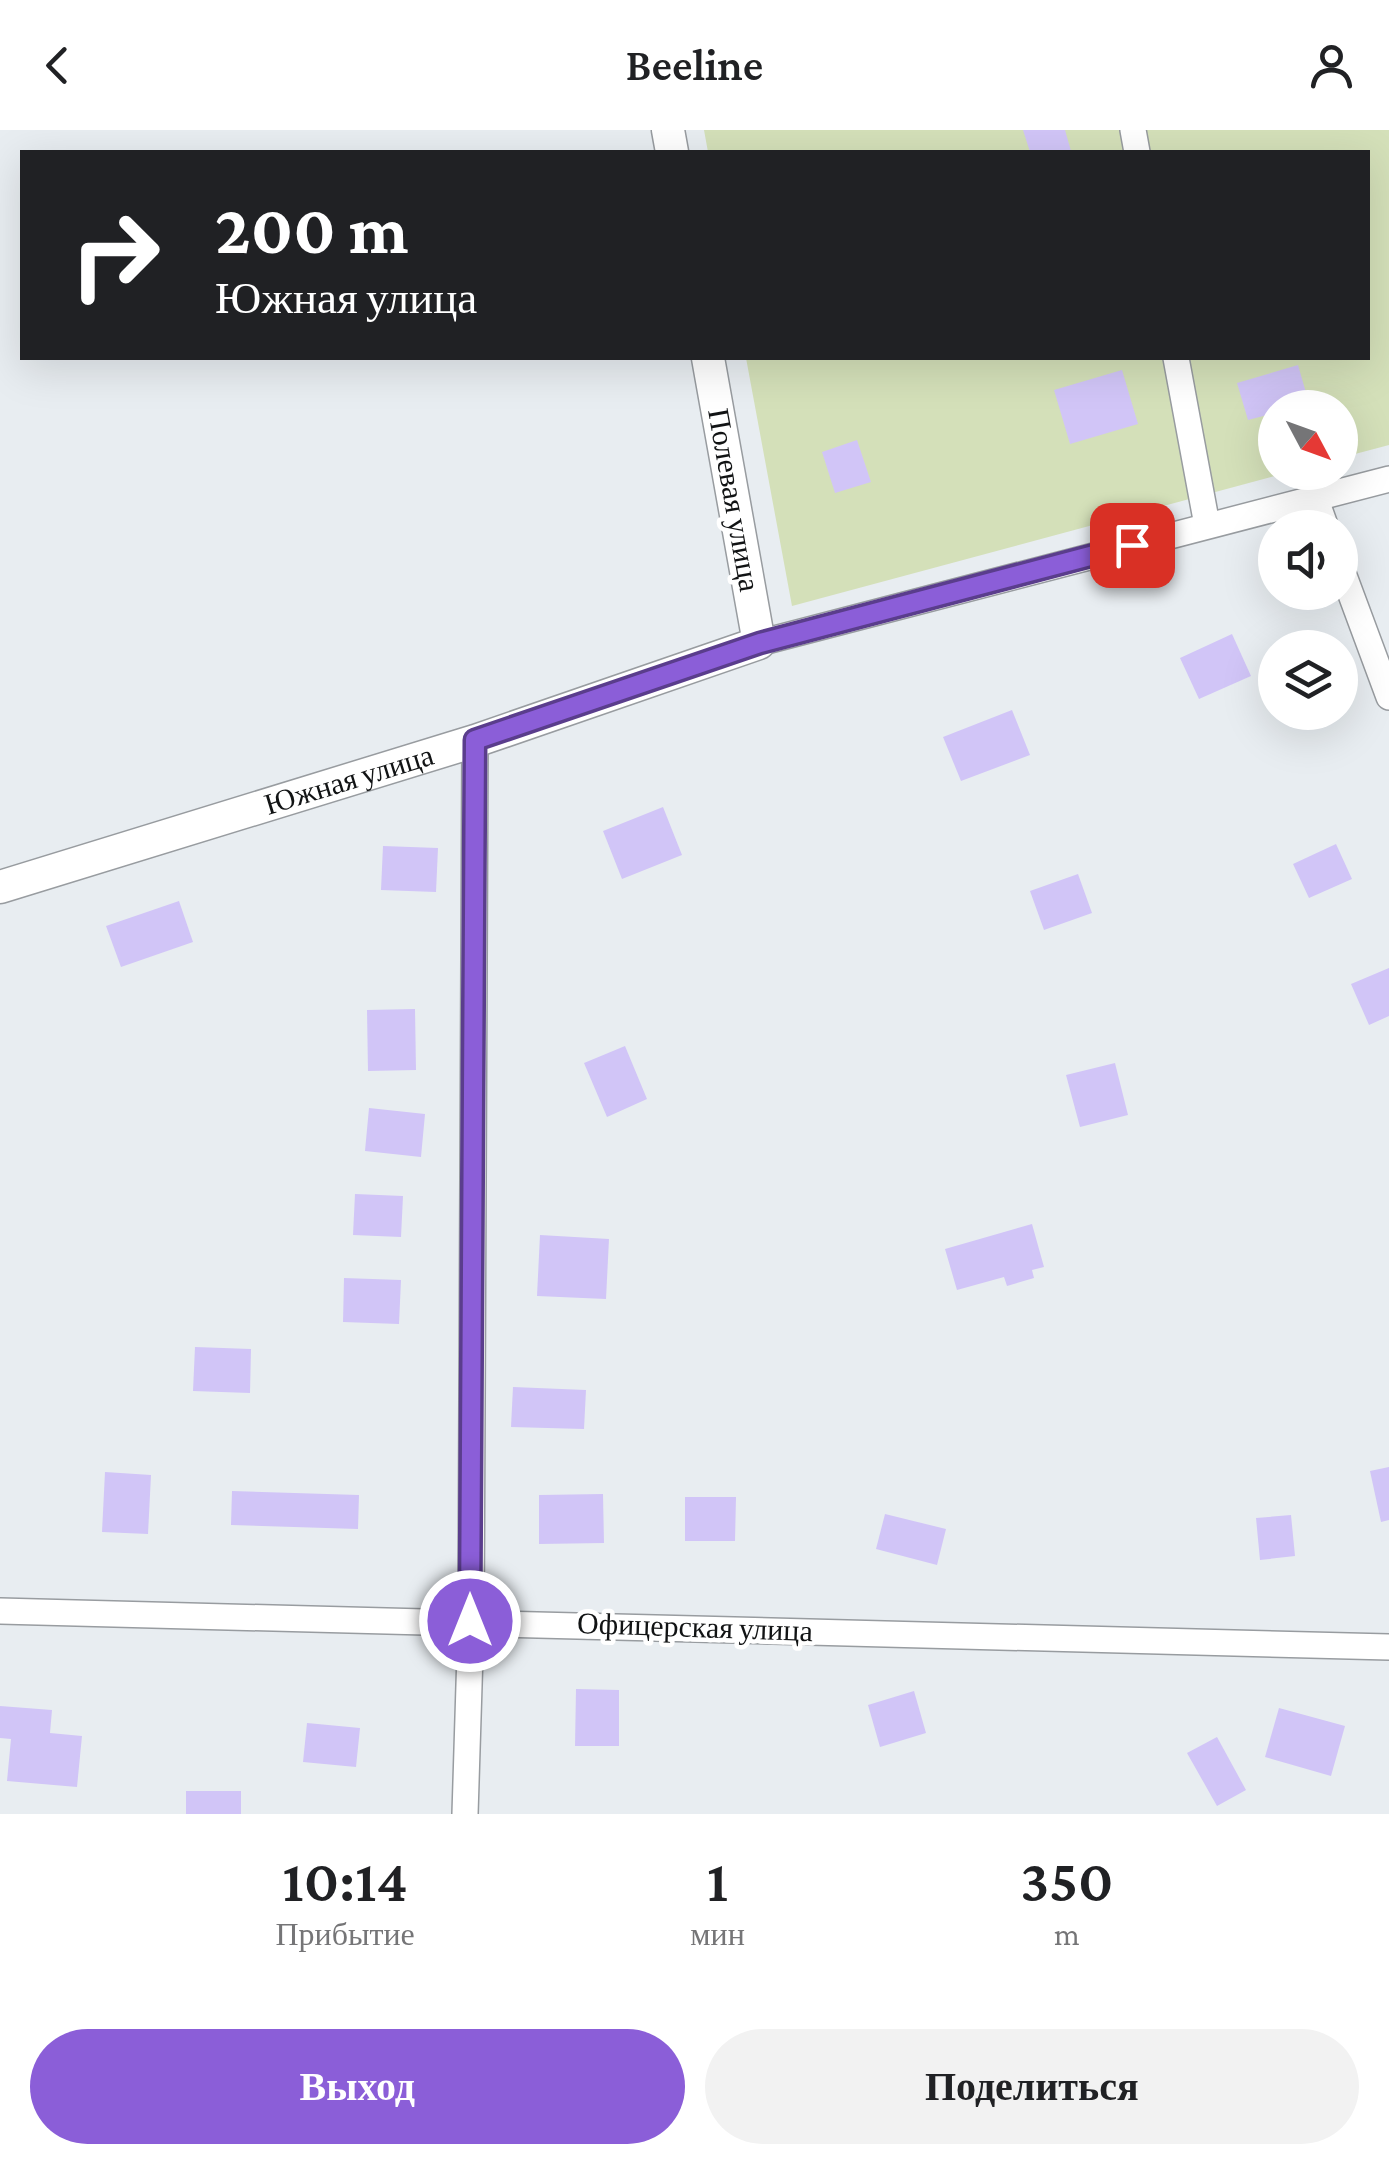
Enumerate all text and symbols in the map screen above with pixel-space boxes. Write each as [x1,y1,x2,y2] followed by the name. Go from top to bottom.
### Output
[30,38,85,93] icon: back
[1304,38,1359,93] icon: person
[626,40,763,90] text: Beeline
[50,190,180,320] icon: right
[215,190,408,268] text: 200 m
[215,273,477,323] text: Южная улица
[1258,390,1358,490] north arrow
[1258,390,1358,730] map controls
[702,406,767,594] street label: Полевая улица
[1090,503,1175,588] pin
[1258,510,1358,610] button: sound
[1105,518,1160,573] icon: arrive
[1258,630,1358,730] button: layers
[260,738,437,821] street label: Южная улица
[418,1569,522,1673] position arrow
[577,1606,813,1647] street label: Офицерская улица
[282,1847,408,1914] text: 10:14
[707,1847,728,1914] text: 1
[1020,1847,1114,1914] text: 350
[275,1916,415,1952] text: Прибытие
[690,1916,745,1952] text: мин
[1054,1916,1080,1952] text: m
[30,2029,685,2144] button: Выход
[705,2029,1359,2144] button: Поделиться

